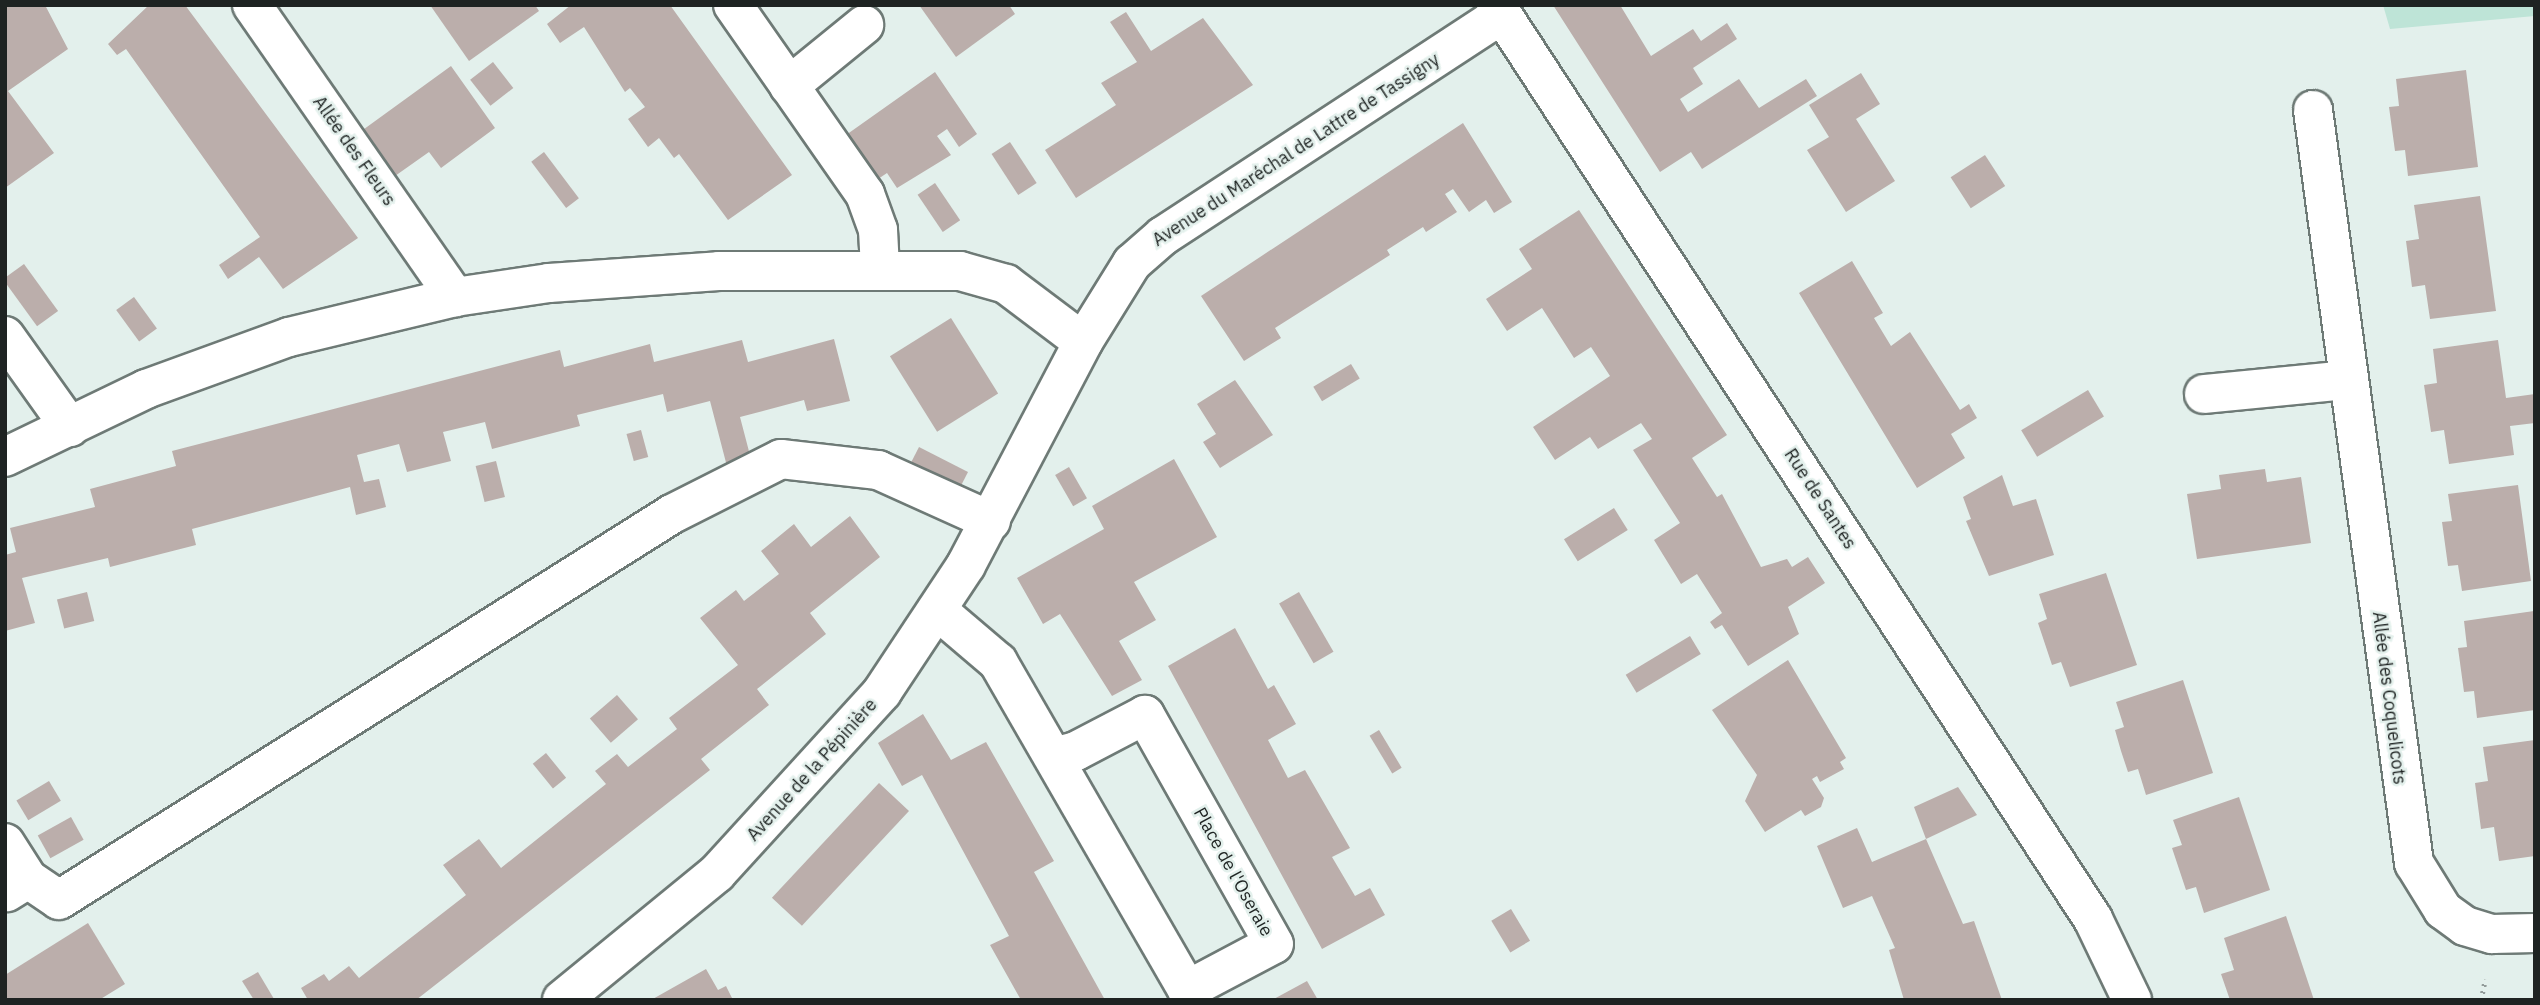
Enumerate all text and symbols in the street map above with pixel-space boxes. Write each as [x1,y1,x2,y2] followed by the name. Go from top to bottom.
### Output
[1148,49,1444,251] street label: Avenue du Maréchal de Lattre de Tassigny
[308,92,400,210] street label: Allée des Fleurs
[1779,445,1861,553] street label: Rue de Santes
[2368,610,2410,786] street label: Allée des Coquelicots
[742,694,882,846] street label: Avenue de la Pépinière
[1189,804,1277,940] street label: Place de l'Oseraie

